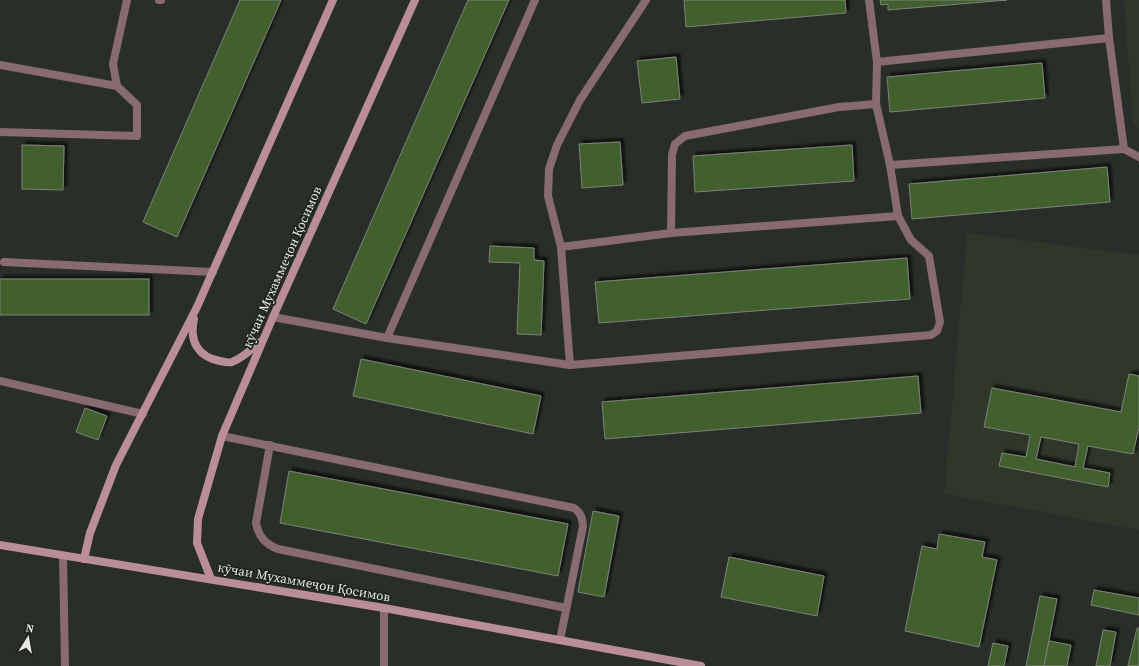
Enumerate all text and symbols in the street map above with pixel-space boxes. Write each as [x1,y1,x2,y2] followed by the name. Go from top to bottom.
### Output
[239,183,325,350] street label: кӯчаи Мухаммеҷон Қосимов
[216,558,392,606] street label: кӯчаи Мухаммеҷон Қосимов
[8,618,48,658] north arrow
[24,621,35,637] text: N

